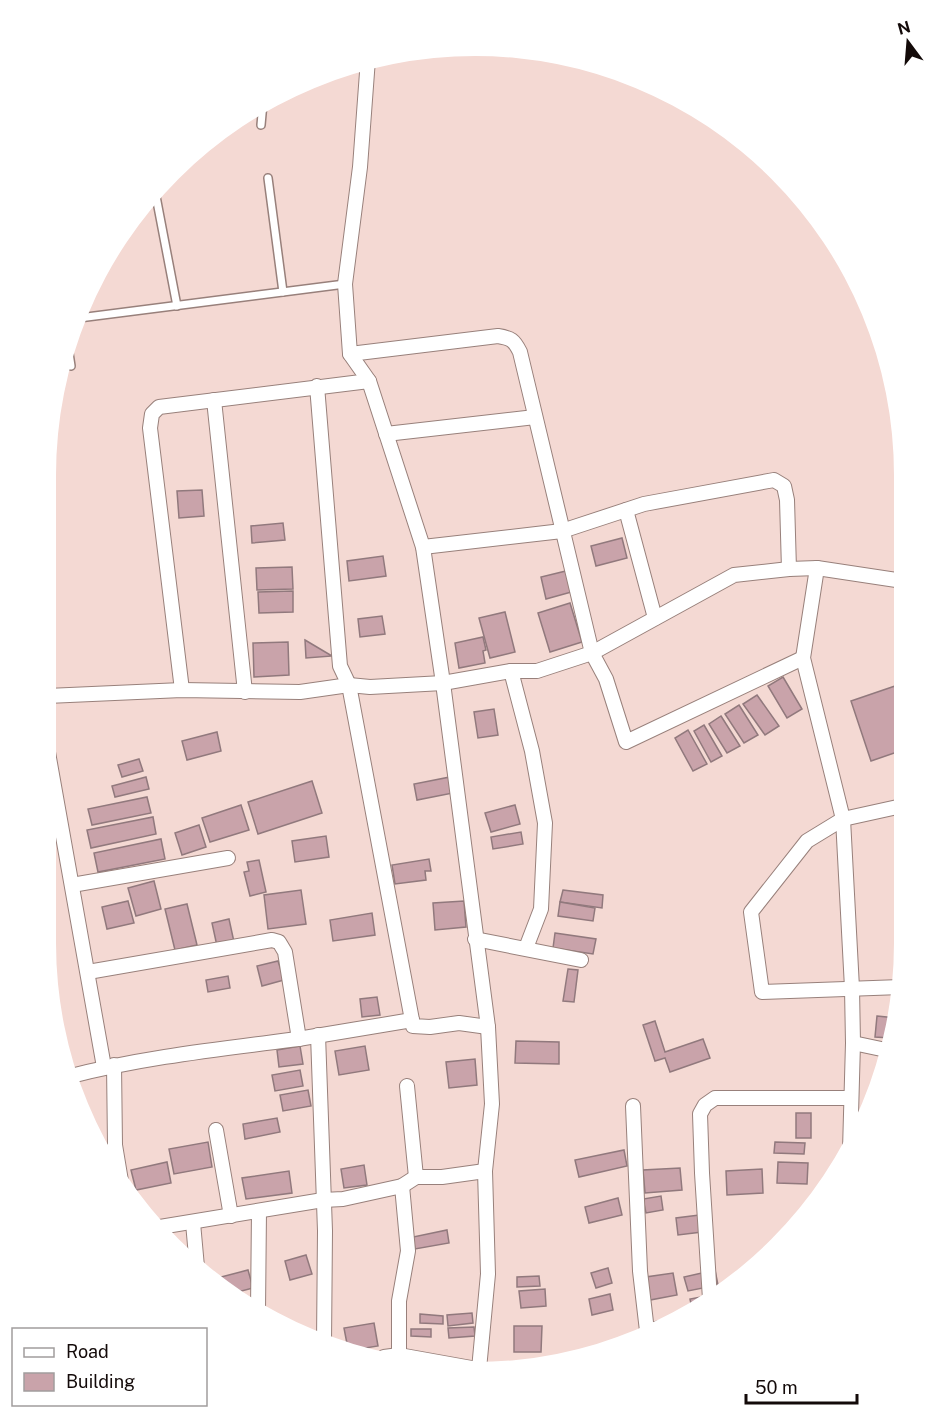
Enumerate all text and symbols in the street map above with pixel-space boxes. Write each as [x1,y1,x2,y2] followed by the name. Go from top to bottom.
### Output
[878,12,938,72] north arrow
[895,17,913,39] text: N
[12,1328,207,1406] legend
[66,1341,109,1362] text: Road
[746,1367,857,1405] scale bar
[66,1371,135,1392] text: Building
[755,1377,798,1398] text: 50 m

